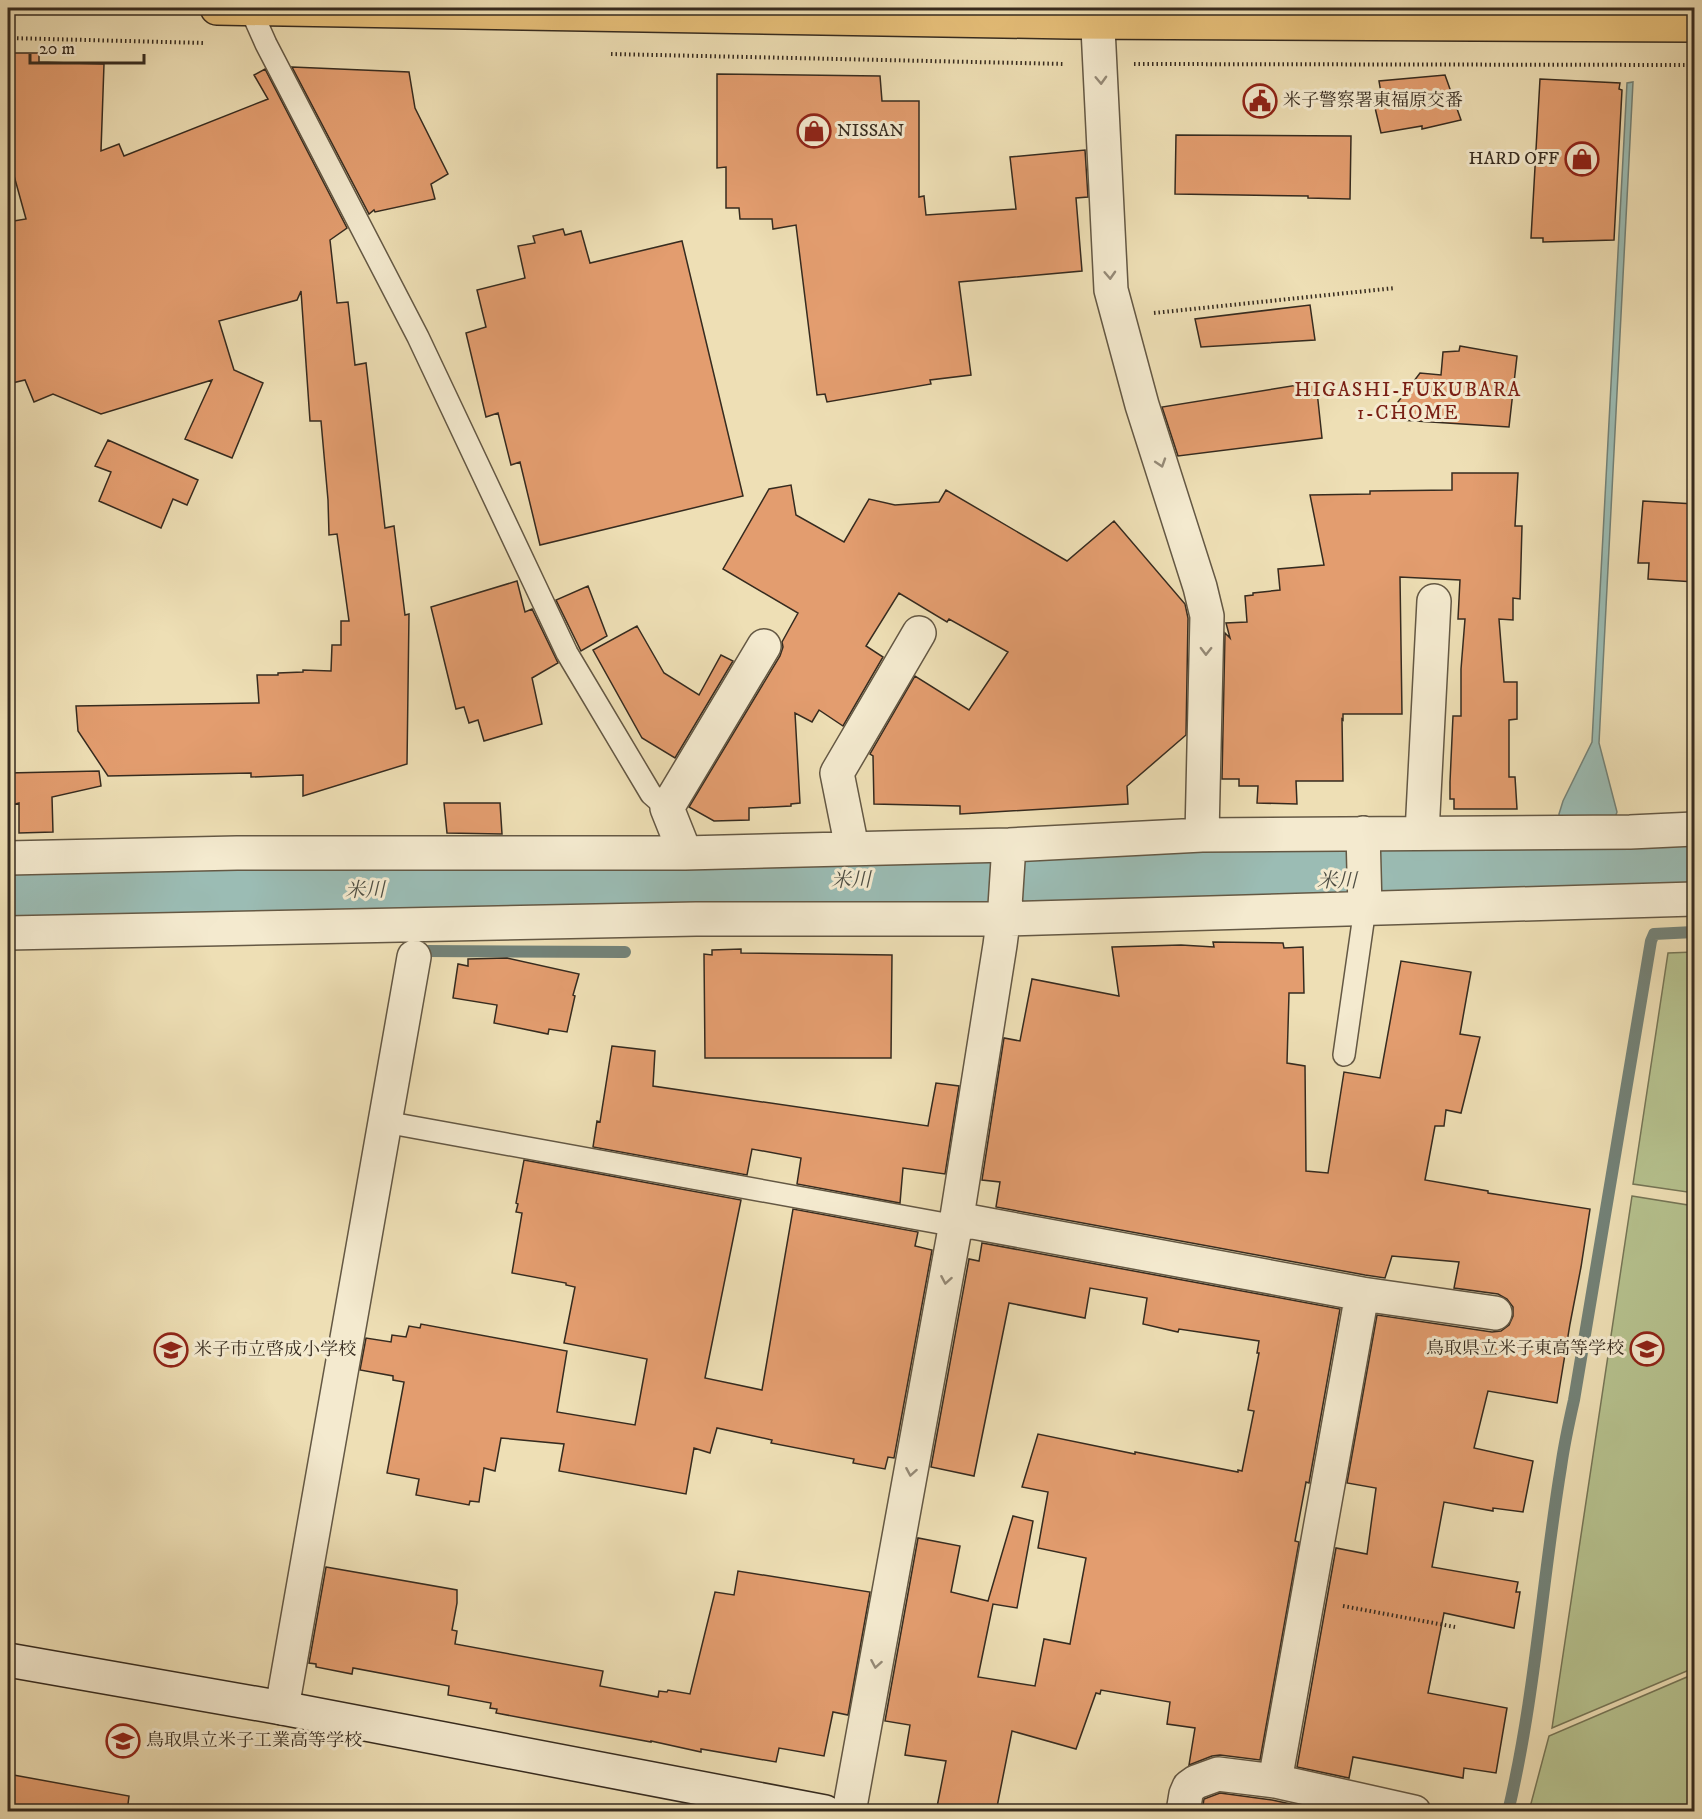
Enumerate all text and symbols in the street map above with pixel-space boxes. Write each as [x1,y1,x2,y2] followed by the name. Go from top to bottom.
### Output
[30,27,144,65] scale bar
[39,38,75,60] text: 20 m
[1094,76,1107,85] one-way arrow
[1242,83,1278,119] public building icon: 米子警察署東福原交番
[1283,90,1463,112] place label: 米子警察署東福原交番
[796,113,832,149] shop icon: NISSAN
[837,120,905,142] place label: NISSAN
[1564,141,1600,177] shop icon: HARD OFF
[1469,148,1559,170] place label: HARD OFF
[1104,270,1117,279] one-way arrow
[1294,378,1522,426] district label: HIGASHI-FUKUBARA 1-CHOME
[1153,457,1166,468] one-way arrow
[1200,646,1212,655] one-way arrow
[831,868,873,894] water label: 米川
[1317,869,1359,894] water label: 米川
[345,878,387,904] water label: 米川
[940,1275,952,1285] one-way arrow
[1629,1331,1665,1367] school or university icon: 鳥取県立米子東高等学校
[153,1332,189,1368] school or university icon: 米子市立啓成小学校
[1426,1338,1624,1360] place label: 鳥取県立米子東高等学校
[194,1339,356,1361] place label: 米子市立啓成小学校
[905,1467,918,1477] one-way arrow
[870,1659,883,1669] one-way arrow
[105,1723,141,1759] school or university icon: 鳥取県立米子工業高等学校
[146,1730,362,1752] place label: 鳥取県立米子工業高等学校

